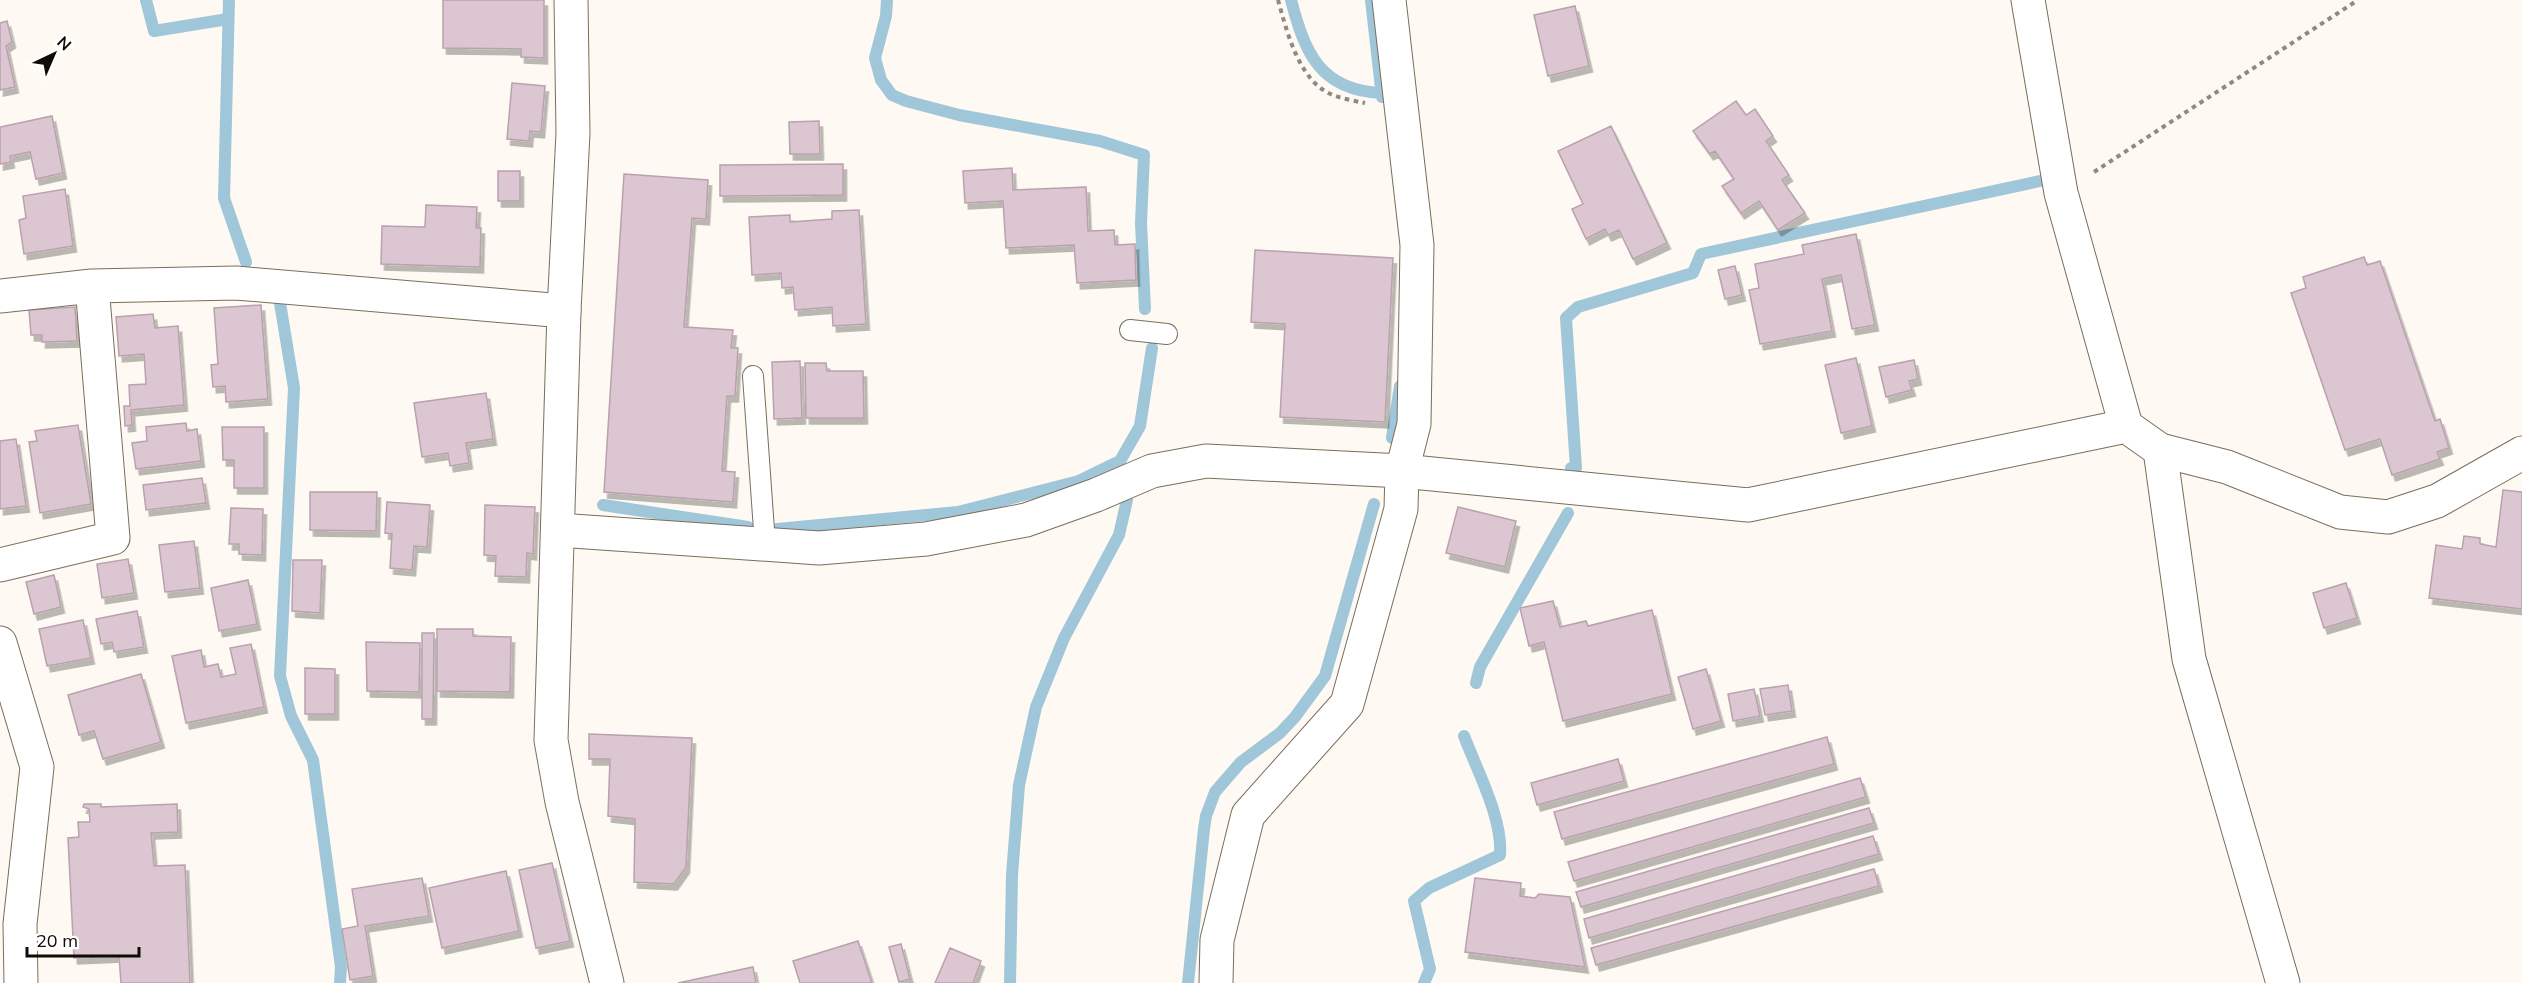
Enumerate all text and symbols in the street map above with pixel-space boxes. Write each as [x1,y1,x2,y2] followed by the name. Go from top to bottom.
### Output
[24,24,84,84] north arrow
[53,32,76,55] text: N
[27,920,140,958] scale bar
[36,929,78,952] text: 20 m

